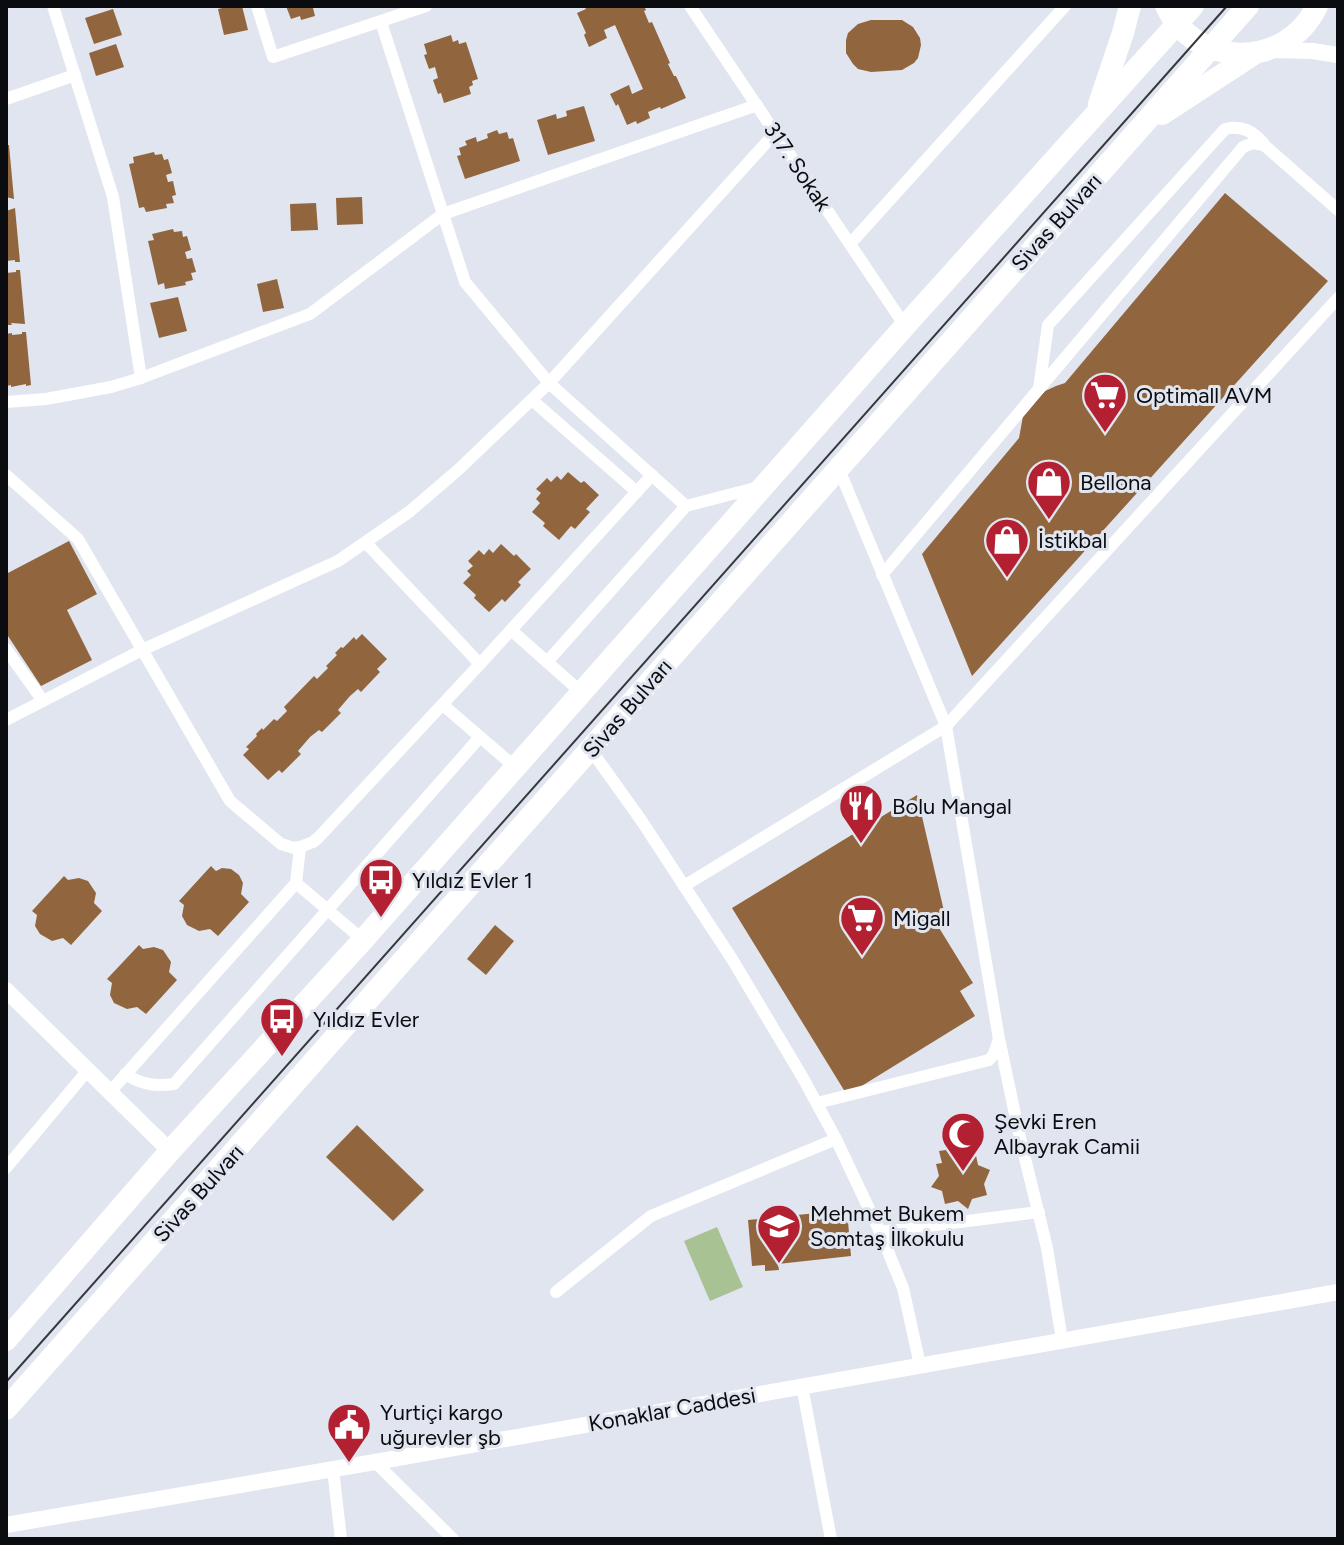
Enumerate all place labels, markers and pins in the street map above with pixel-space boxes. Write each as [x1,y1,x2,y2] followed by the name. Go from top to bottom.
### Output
[1081,371,1129,434] supermarket icon: Optimall AVM
[1136,382,1272,409] place label: Optimall AVM
[1025,458,1073,521] shop icon: Bellona
[1080,469,1151,496] place label: Bellona
[983,516,1031,579] shop icon: İstikbal
[1038,527,1107,554] place label: İstikbal
[837,782,885,845] restaurant icon: Bolu Mangal
[892,793,1012,820] place label: Bolu Mangal
[357,856,405,919] bus stop icon: Yıldız Evler 1
[412,867,533,894] place label: Yıldız Evler 1
[838,894,886,957] supermarket icon: Migall
[893,905,951,932] place label: Migall
[258,995,306,1058] bus stop icon: Yıldız Evler
[313,1006,420,1033] place label: Yıldız Evler
[994,1108,1140,1160] place label: Şevki Eren Albayrak Camii
[939,1110,987,1173] mosque icon: Şevki Eren Albayrak Camii
[810,1200,964,1252] place label: Mehmet Bukem Somtaş İlkokulu
[755,1202,803,1265] school or university icon: Mehmet Bukem Somtaş İlkokulu
[380,1399,503,1451] place label: Yurtiçi kargo uğurevler şb
[325,1401,373,1464] public building icon: Yurtiçi kargo uğurevler şb

